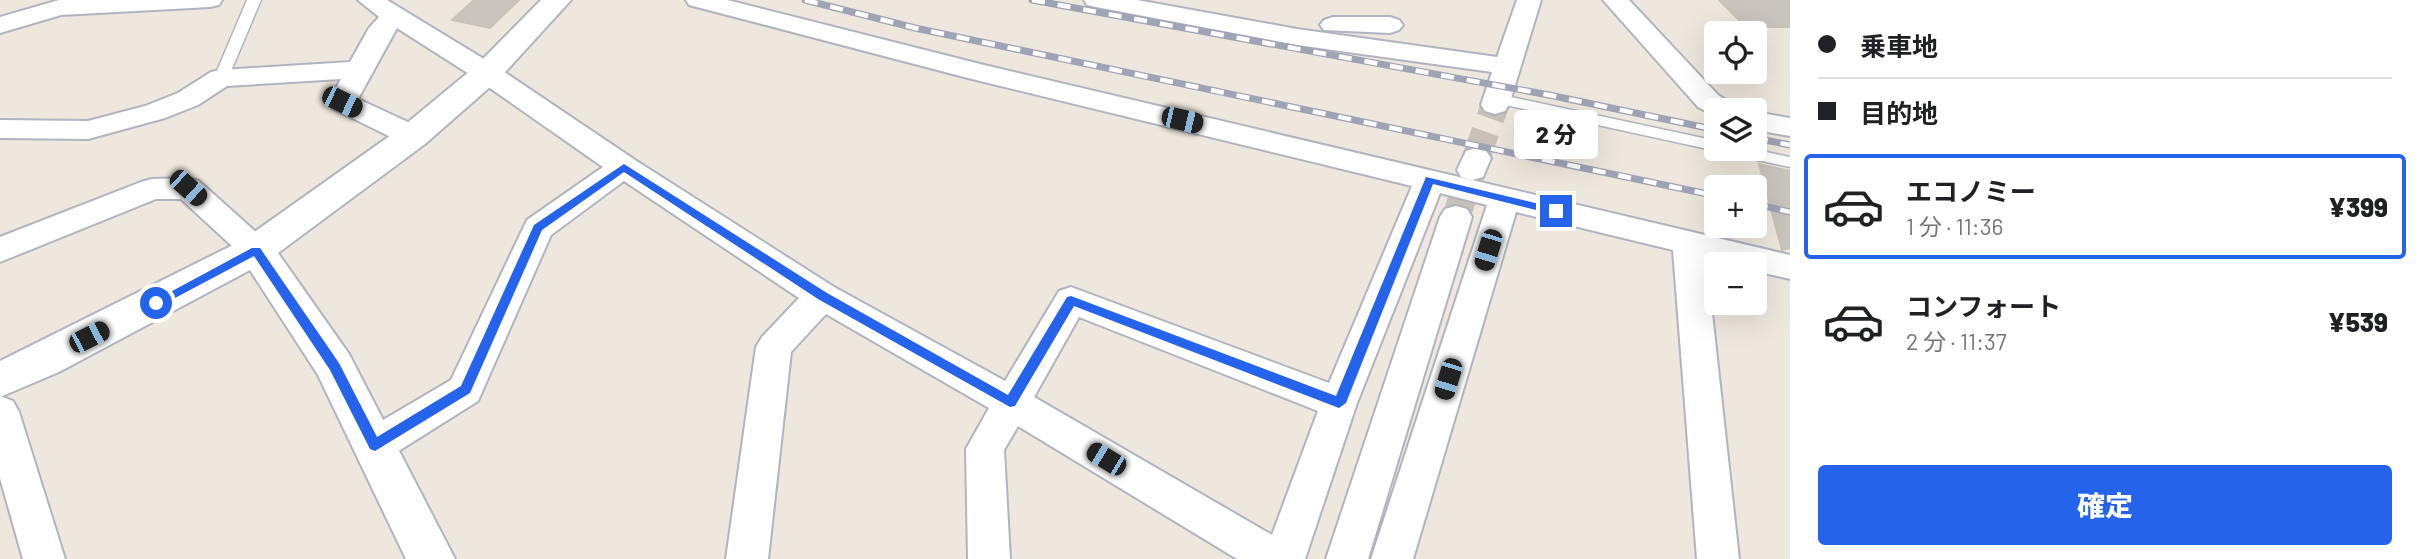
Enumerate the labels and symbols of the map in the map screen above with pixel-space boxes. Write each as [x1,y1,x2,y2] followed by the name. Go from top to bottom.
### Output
[319,83,366,121] car
[1160,105,1205,135] car
[1514,110,1598,158] callout: 2 分
[166,166,211,210] car
[1540,195,1572,227] route end
[1472,227,1505,273] car
[140,287,172,319] route start
[66,318,113,356] car
[1432,356,1465,402] car
[1083,439,1130,479] car

